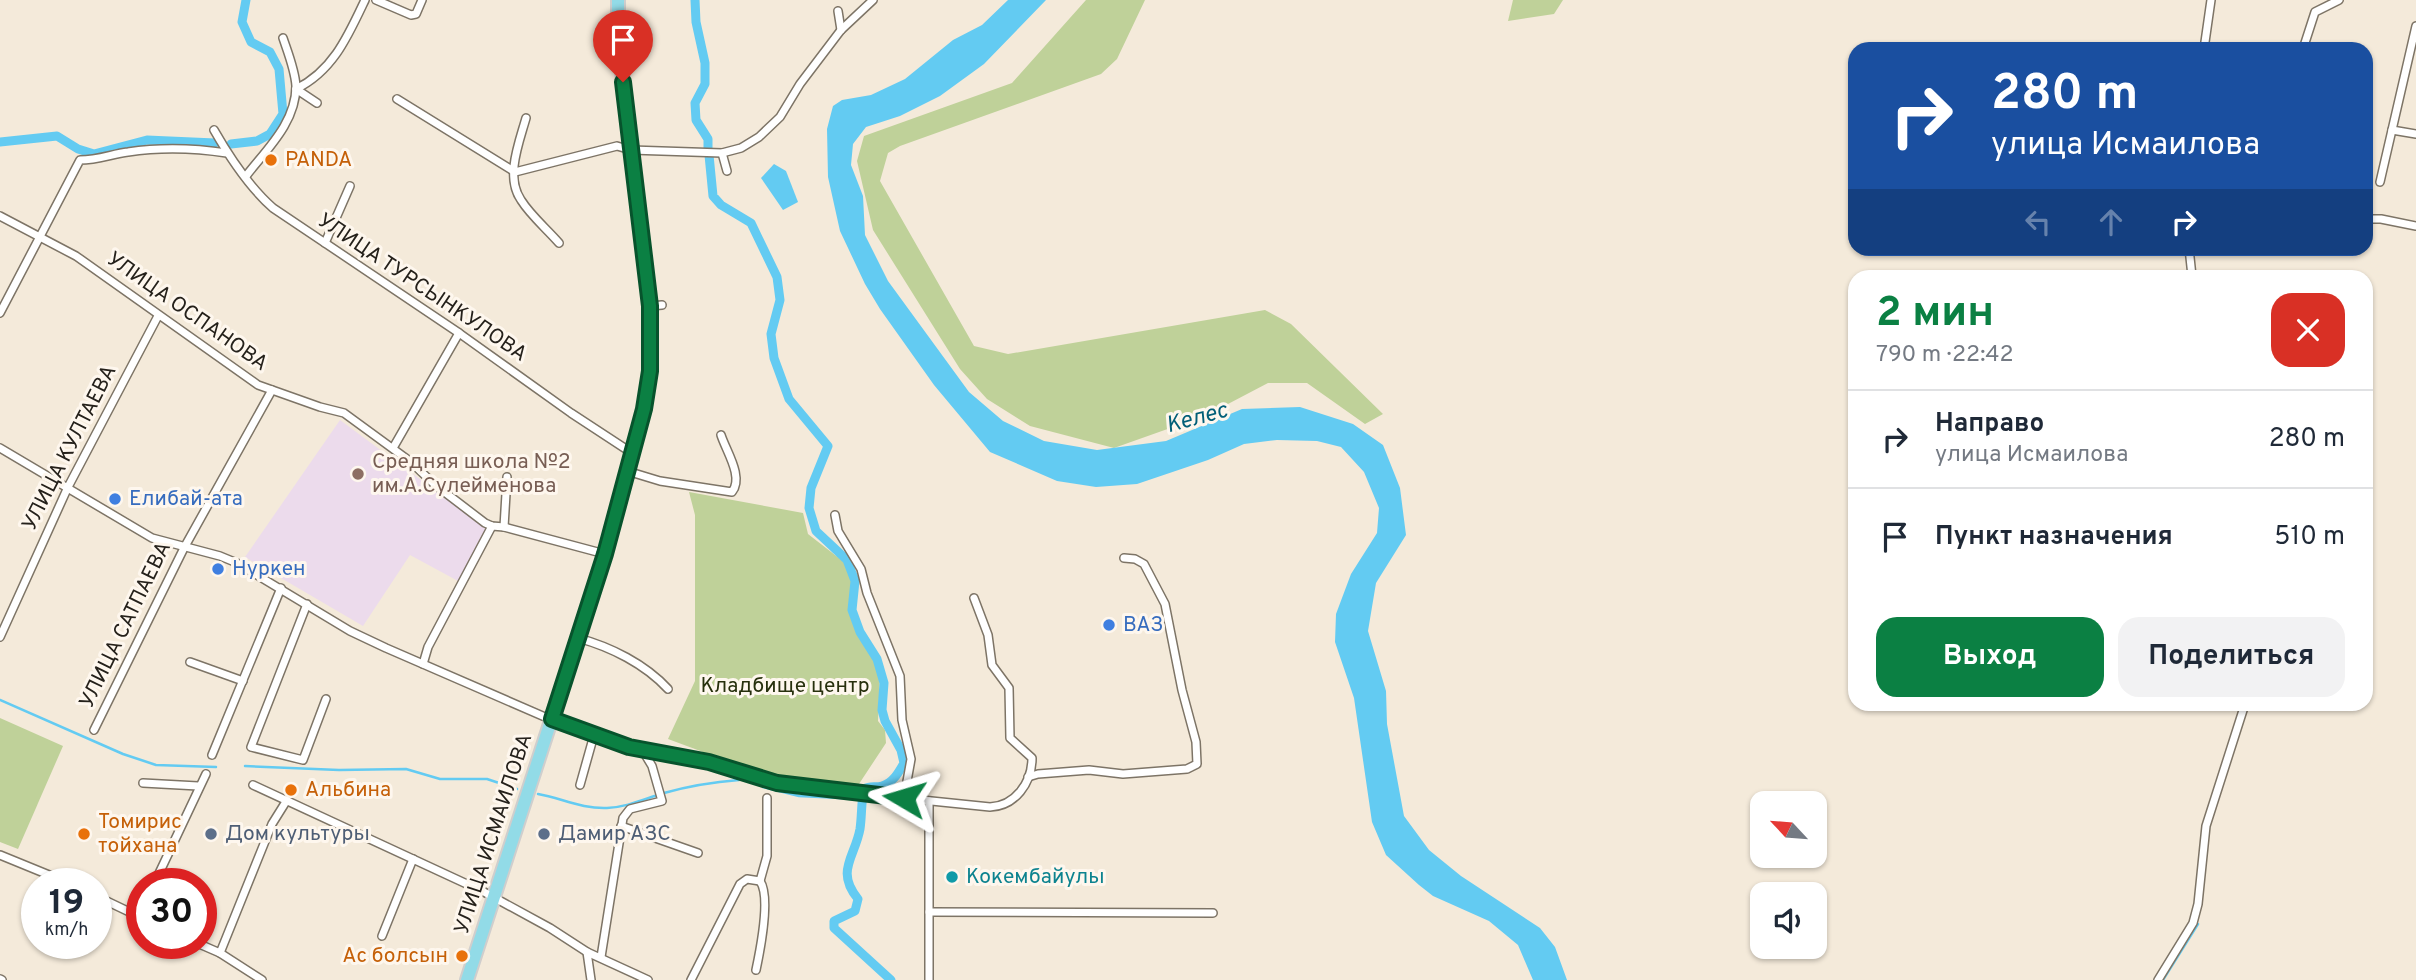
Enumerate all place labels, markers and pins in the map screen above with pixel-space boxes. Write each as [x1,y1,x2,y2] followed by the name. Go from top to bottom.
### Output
[593,10,653,82] pin
[285,147,352,174] place label: PANDA
[263,152,279,168] marker: PANDA
[372,449,571,500] place label: Средняя школа №2 им.А.Сулейменова
[350,466,366,482] marker: Средняя школа №2 им.А.Сулейменова
[129,486,243,513] place label: Елибай-ата
[107,491,123,507] marker: Елибай-ата
[232,556,306,583] place label: Нуркен
[210,561,226,577] marker: Нуркен
[1123,612,1163,639] place label: ВАЗ
[1101,617,1117,633] marker: ВАЗ
[305,777,391,804] place label: Альбина
[283,782,299,798] marker: Альбина
[98,809,182,860] place label: Томирис тойхана
[225,821,370,848] place label: Дом культуры
[558,821,671,848] place label: Дамир АЗС
[76,826,92,842] marker: Томирис тойхана
[203,826,219,842] marker: Дом культуры
[536,826,552,842] marker: Дамир АЗС
[966,864,1105,891] place label: Кокембайулы
[944,869,960,885] marker: Кокембайулы
[342,943,448,970] place label: Ас болсын
[454,948,470,964] marker: Ас болсын

